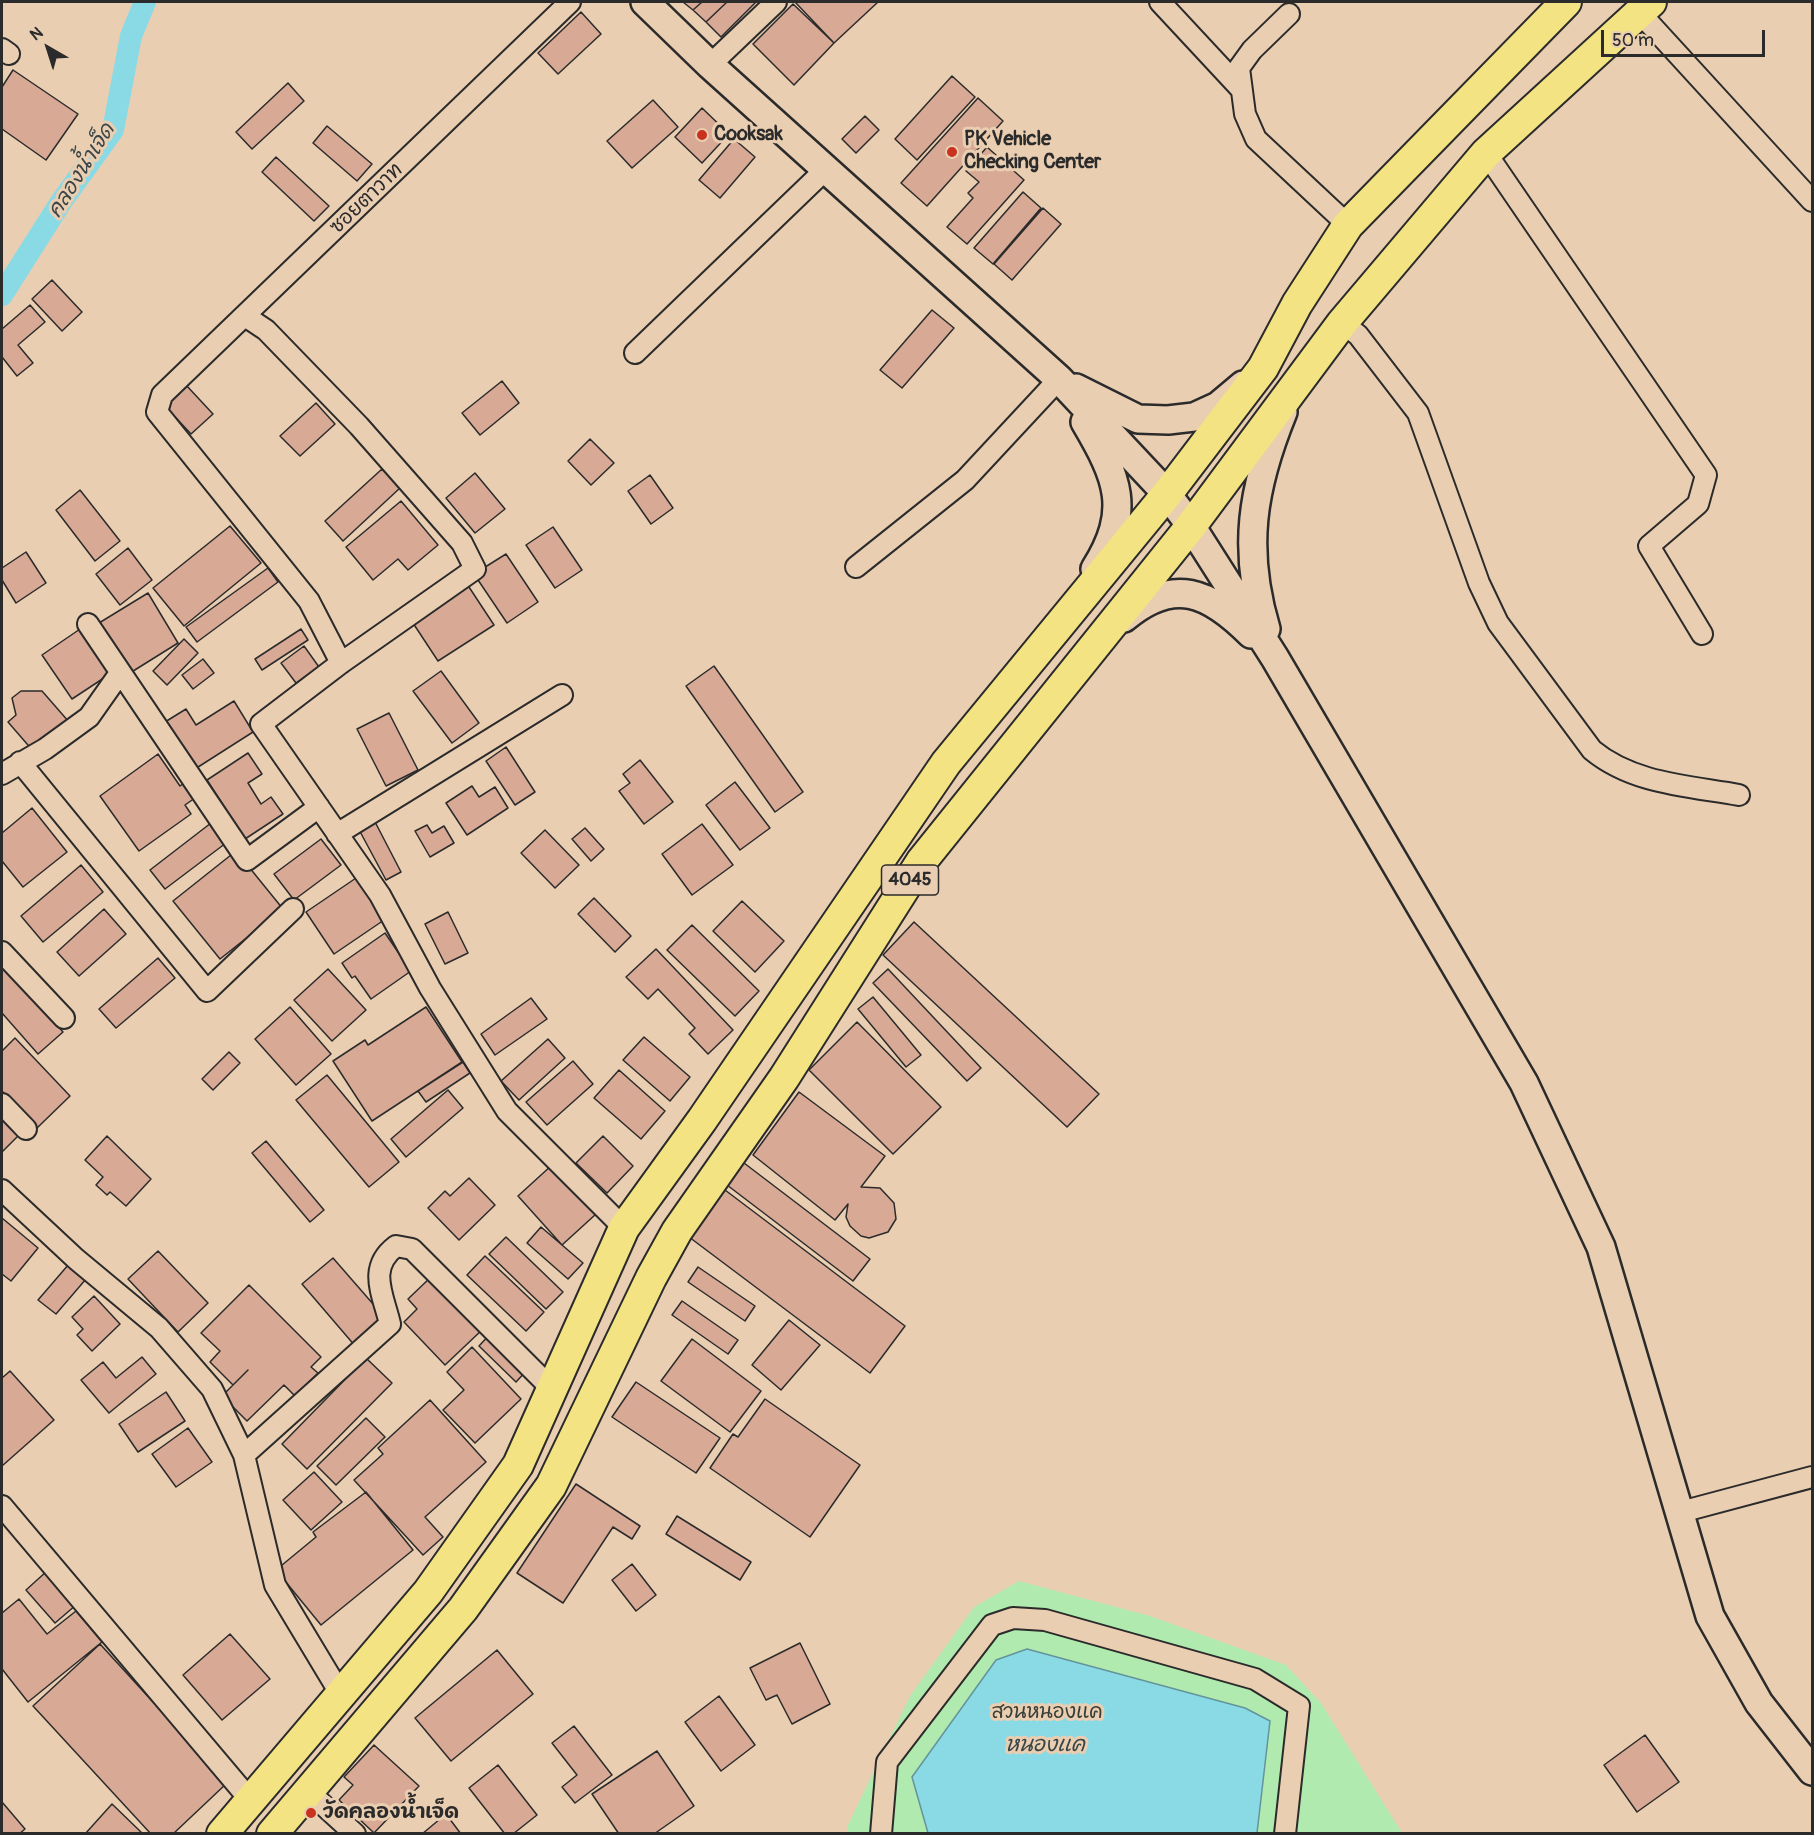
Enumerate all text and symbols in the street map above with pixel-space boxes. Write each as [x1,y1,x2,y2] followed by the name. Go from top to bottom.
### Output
[18,18,78,78] north arrow
[1604,18,1768,56] scale bar
[26,23,47,45] text: N
[1612,29,1654,52] text: 50 m
[43,119,121,223] water label: คลองน้ำเจ็ด
[714,123,783,147] place label: Cooksak
[695,128,709,142] marker: Cooksak
[964,128,1101,175] place label: PK Vehicle Checking Center
[945,145,959,159] marker: PK Vehicle Checking Center
[326,158,408,240] street label: ซอยตาวาท
[882,865,938,895] road number: 4045
[991,1701,1103,1725] park label: สวนหนองแค
[1005,1733,1085,1759] water label: หนองแค
[323,1801,459,1825] place label: วัดคลองน้ำเจ็ด
[304,1806,318,1820] marker: วัดคลองน้ำเจ็ด

